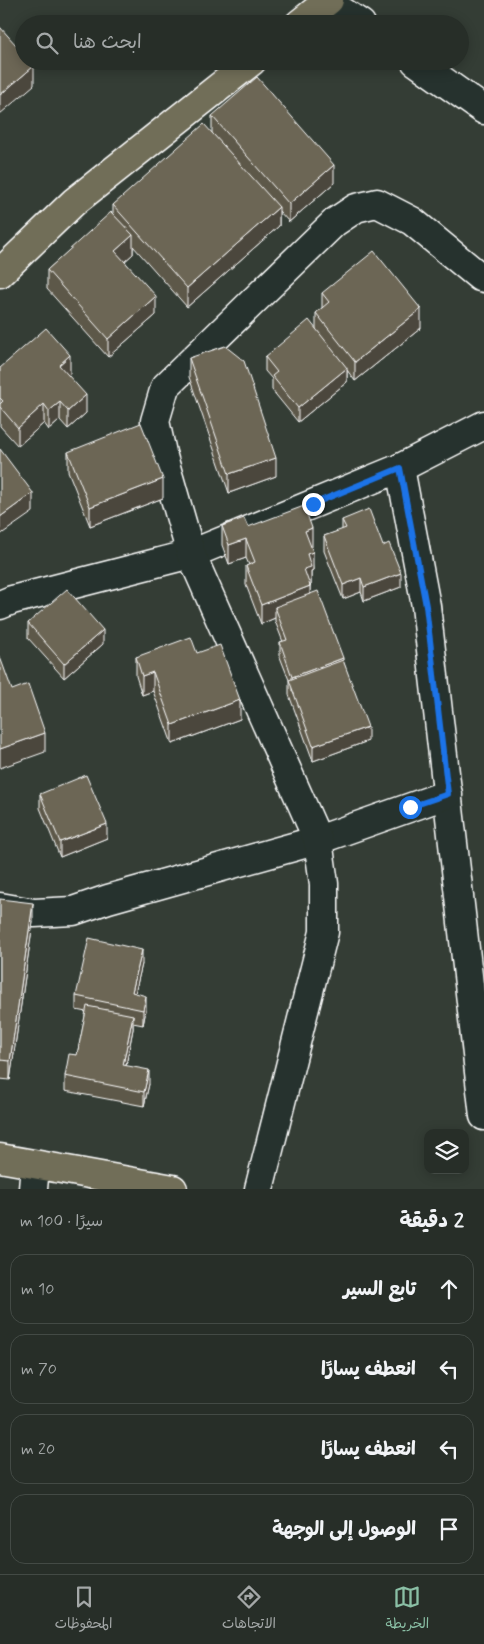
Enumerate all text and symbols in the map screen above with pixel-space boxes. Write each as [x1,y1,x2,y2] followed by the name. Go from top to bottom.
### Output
[15,15,469,70] search box
[33,29,61,57] icon: search
[73,30,142,55] text: ابحث هنا
[302,493,325,516] route end
[399,796,422,819] route start
[424,1129,469,1174] map controls
[424,1129,469,1174] button: layers
[400,1207,464,1235] text: 2 دقيقة
[20,1211,103,1232] text: سيرًا · 100 m
[435,1275,463,1303] icon: ahead
[343,1277,416,1302] text: تابع السير
[21,1279,54,1300] text: 10 m
[435,1355,463,1383] icon: left
[321,1357,416,1382] text: انعطف يسارًا
[21,1359,57,1380] text: 70 m
[435,1435,463,1463] icon: left
[321,1437,416,1462] text: انعطف يسارًا
[21,1439,55,1460] text: 20 m
[435,1515,463,1543] icon: arrive
[272,1517,416,1542] text: الوصول إلى الوجهة
[55,1583,112,1636] tab: المحفوظات
[222,1583,276,1636] tab: الاتجاهات
[386,1583,429,1636] tab: الخريطة

